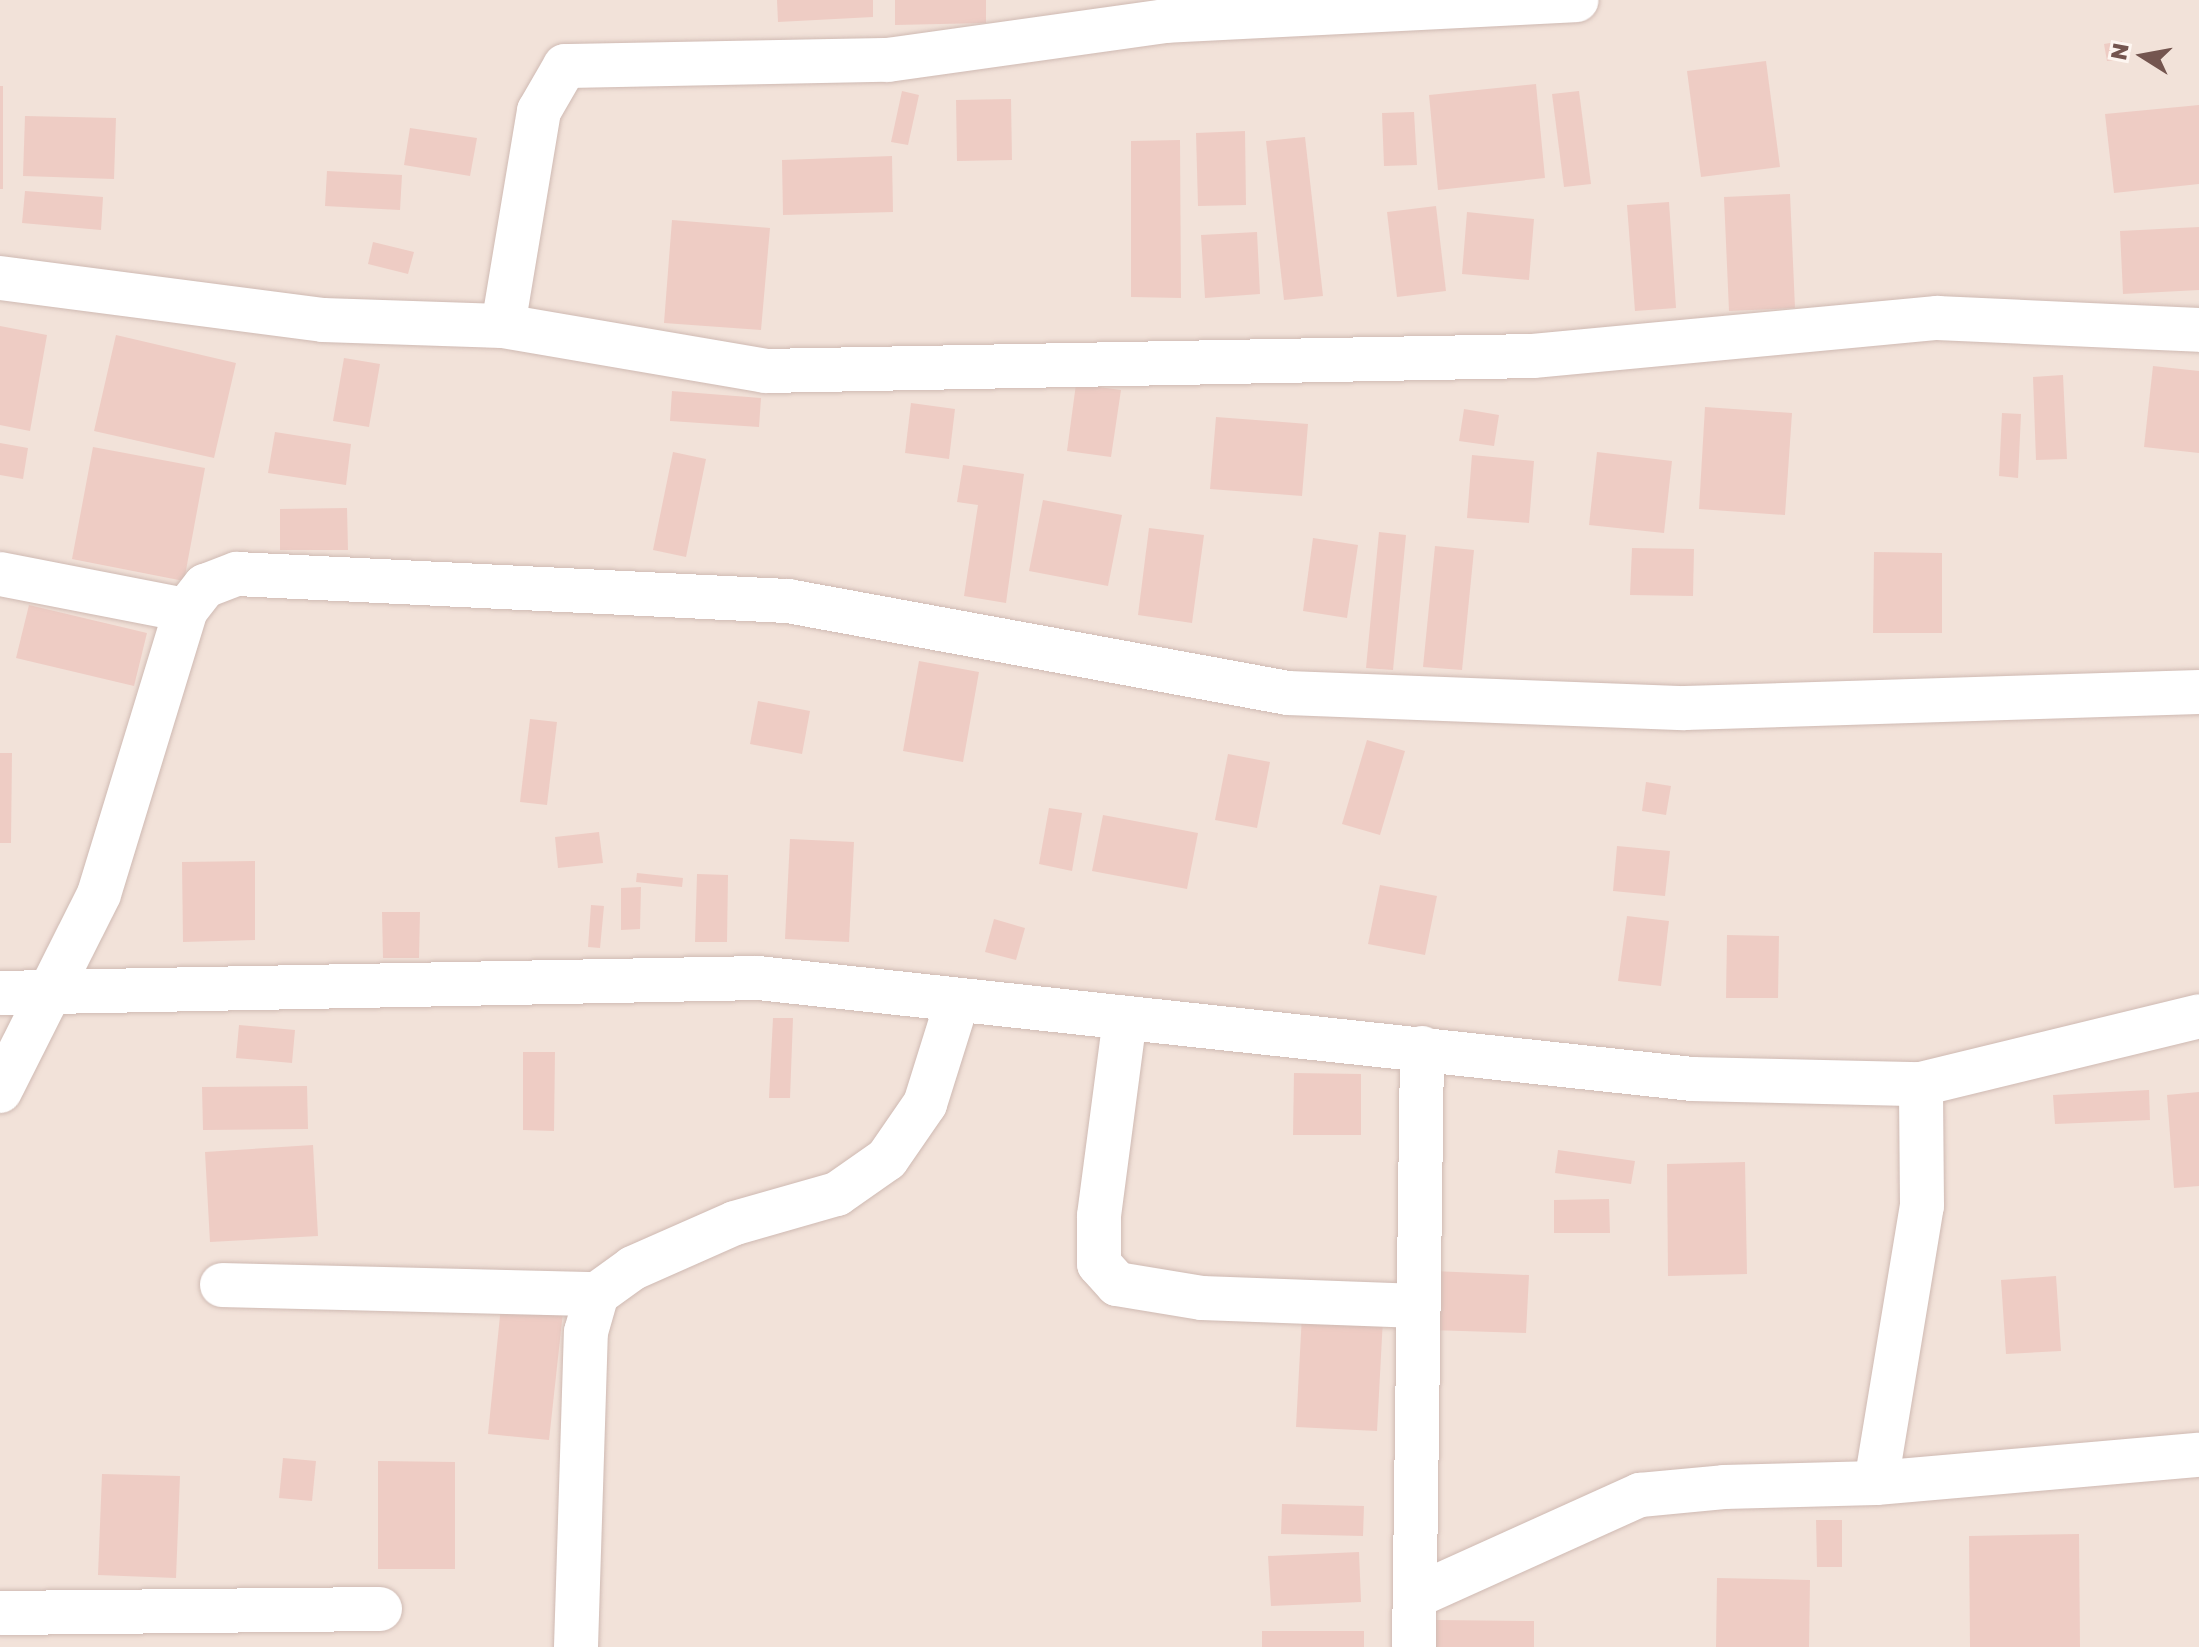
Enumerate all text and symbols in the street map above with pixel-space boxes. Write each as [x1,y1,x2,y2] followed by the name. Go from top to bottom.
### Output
[2103,16,2183,96] north arrow
[2104,41,2134,62] text: N

